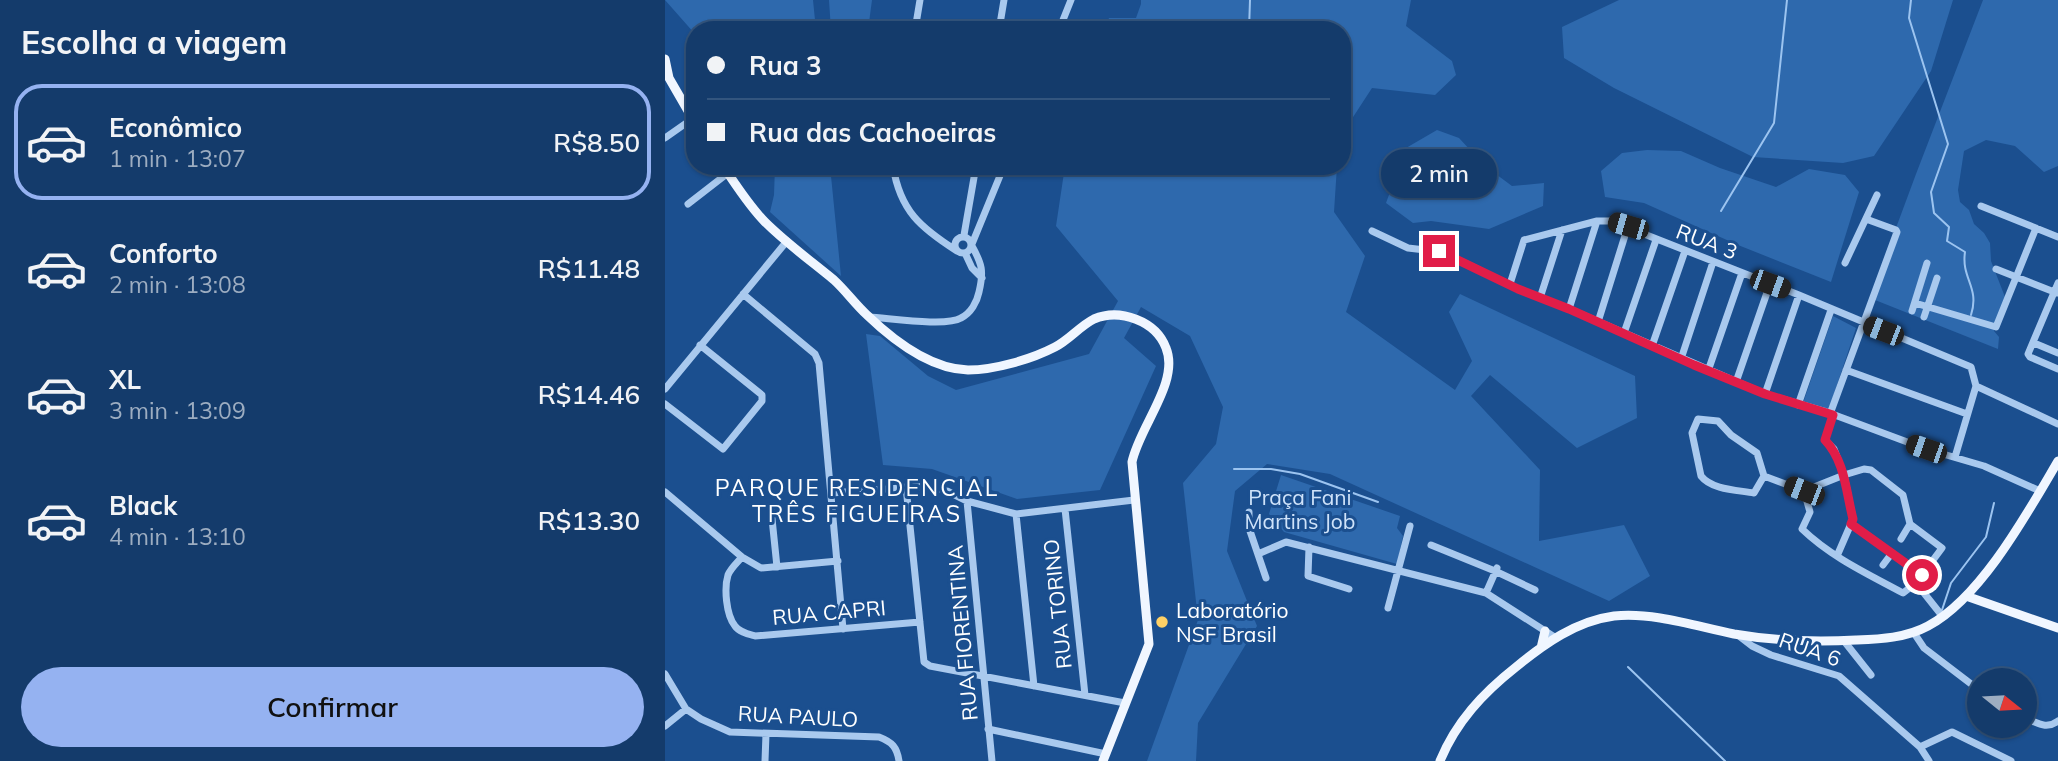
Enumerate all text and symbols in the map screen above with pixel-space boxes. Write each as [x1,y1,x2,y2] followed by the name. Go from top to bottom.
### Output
[21,22,287,62] text: Escolha a viagem
[749,49,822,82] text: Rua 3
[25,111,88,174] icon: car
[109,111,242,144] text: Econômico
[749,116,996,149] text: Rua das Cachoeiras
[553,126,640,159] text: R$8.50
[109,144,246,173] text: 1 min · 13:07
[1381,149,1497,198] callout: 2 min
[1409,159,1469,188] text: 2 min
[1605,210,1652,242] car
[1673,218,1741,264] street label: RUA 3
[1423,235,1455,267] route end
[25,237,88,300] icon: car
[109,237,218,270] text: Conforto
[538,252,640,285] text: R$11.48
[1747,267,1794,301] car
[109,270,246,299] text: 2 min · 13:08
[1860,314,1907,348] car
[25,363,88,426] icon: car
[109,363,141,396] text: XL
[538,378,640,411] text: R$14.46
[109,396,246,425] text: 3 min · 13:09
[1903,432,1950,466] car
[715,473,999,528] district label: PARQUE RESIDENCIAL TRÊS FIGUEIRAS
[1781,474,1828,508] car
[1245,484,1355,534] park label: Praça Fani Martins Job
[25,489,88,552] icon: car
[109,489,177,522] text: Black
[538,504,640,537] text: R$13.30
[109,522,246,551] text: 4 min · 13:10
[1037,538,1077,670] street label: RUA TORINO
[941,544,983,722] street label: RUA FIORENTINA
[1906,559,1938,591] route start
[771,594,887,630] street label: RUA CAPRI
[1176,597,1289,647] place label: Laboratório NSF Brasil
[1154,614,1170,630] marker: Laboratório NSF Brasil
[1776,626,1844,672] street label: RUA 6
[21,667,644,747] button: Confirmar
[1967,668,2037,738] north arrow
[1967,668,2037,738] map controls
[737,700,859,732] street label: RUA PAULO

